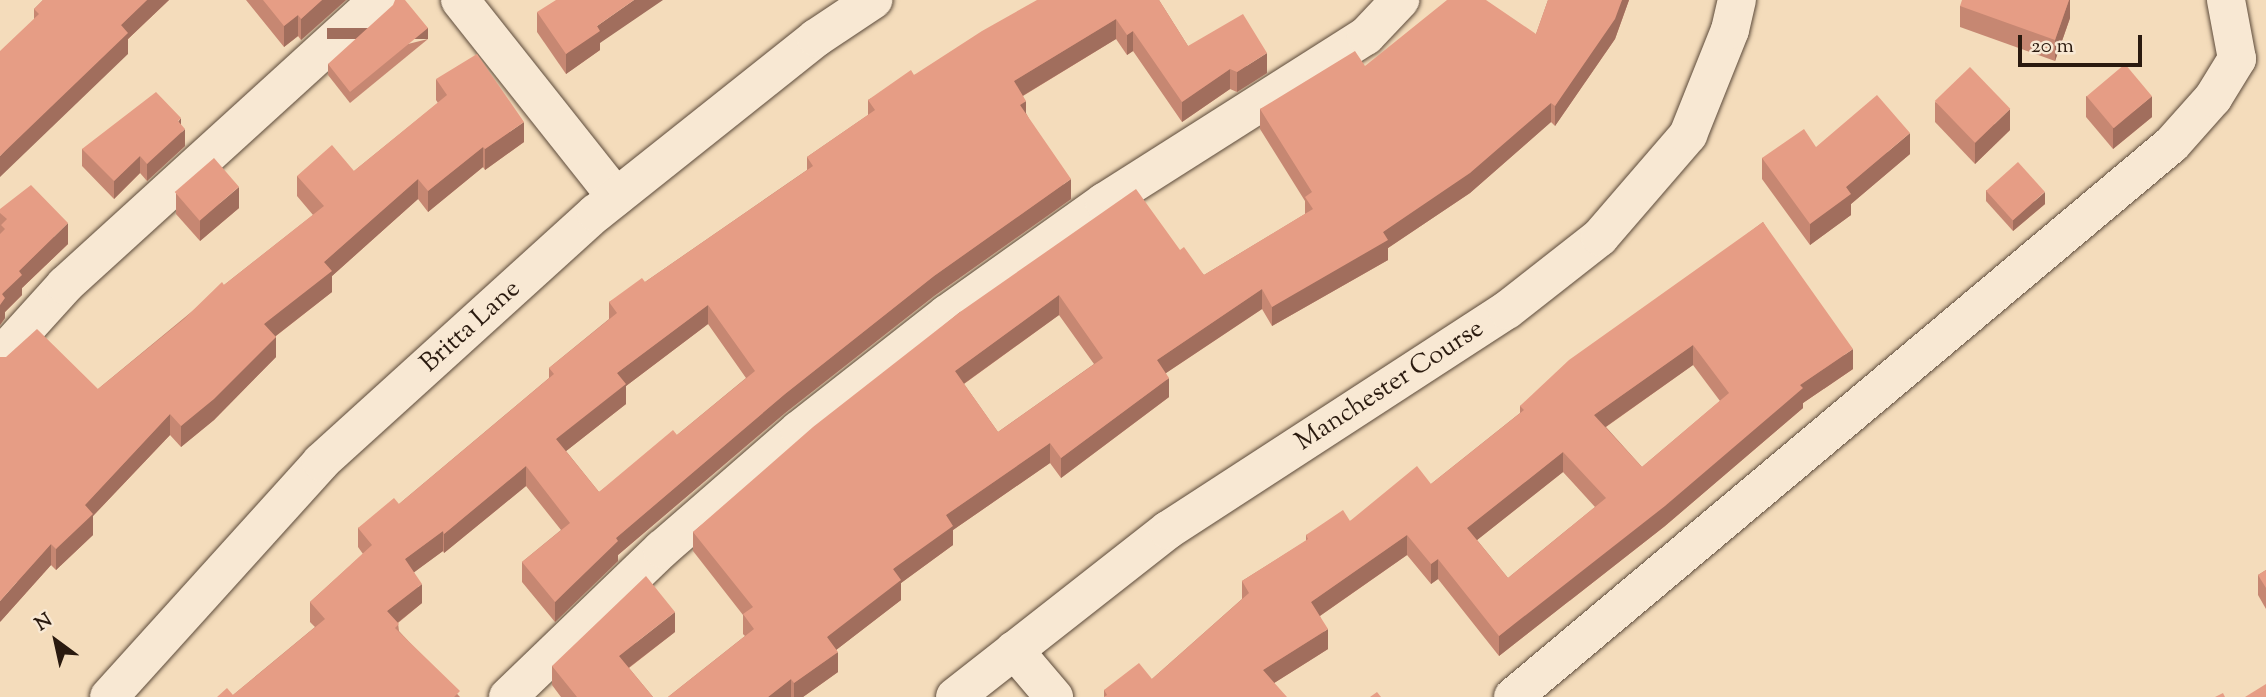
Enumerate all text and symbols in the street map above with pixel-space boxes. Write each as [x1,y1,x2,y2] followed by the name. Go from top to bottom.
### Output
[2021,21,2145,65] scale bar
[2031,32,2074,62] text: 20 m
[415,274,527,380] street label: Britta Lane
[1290,314,1490,458] street label: Manchester Course
[21,606,91,676] north arrow
[31,608,58,638] text: N

